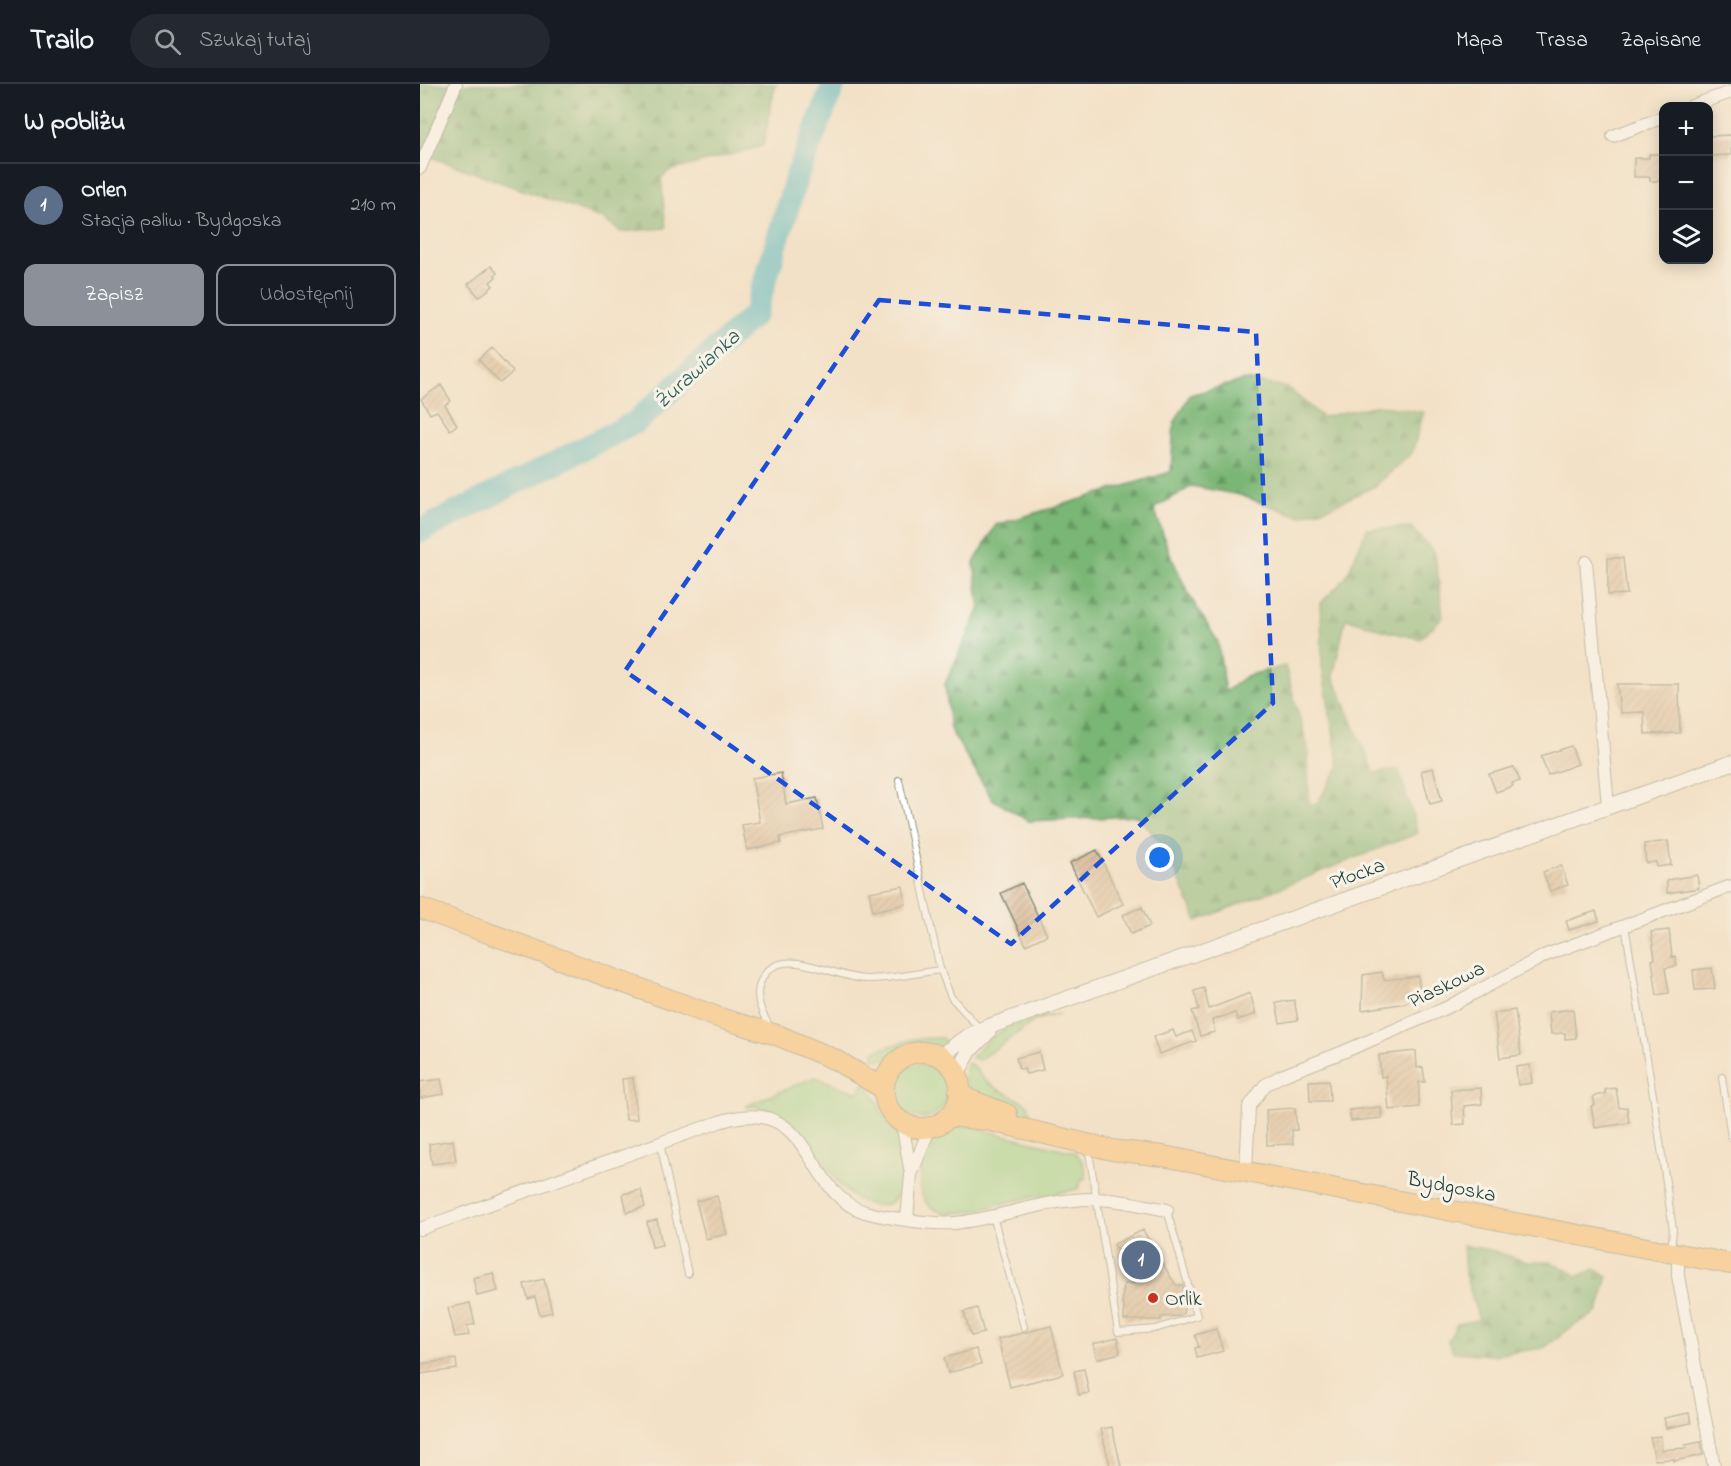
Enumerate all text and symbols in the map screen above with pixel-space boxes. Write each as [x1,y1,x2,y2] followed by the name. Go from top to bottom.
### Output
[130,14,550,68] search box
[30,21,94,62] text: Trailo
[151,25,184,58] icon: search
[199,25,310,57] text: Szukaj tutaj
[1456,26,1503,56] text: Mapa
[1536,26,1588,56] text: Trasa
[1621,26,1701,56] text: Zapisane
[1659,102,1713,264] map controls
[1659,102,1713,156] button: +
[24,104,125,142] text: W pobliżu
[1659,156,1713,210] button: −
[81,175,127,207] text: Orlen
[40,191,47,220] text: 1
[351,191,396,220] text: 210 m
[81,207,282,236] text: Stacja paliw · Bydgoska
[1659,210,1713,264] button: layers
[24,264,204,326] button: Zapisz
[216,264,396,326] button: Udostępnij
[648,322,749,418] water label: Żurawianka
[1145,843,1174,872] your location
[1326,851,1389,899] street label: Płocka
[1403,954,1490,1017] street label: Piaskowa
[1403,1164,1499,1213] street label: Bydgoska
[1122,1238,1160,1282] pin: 1
[1165,1285,1203,1315] place label: Orlik
[1146,1291,1160,1305] marker: Orlik

